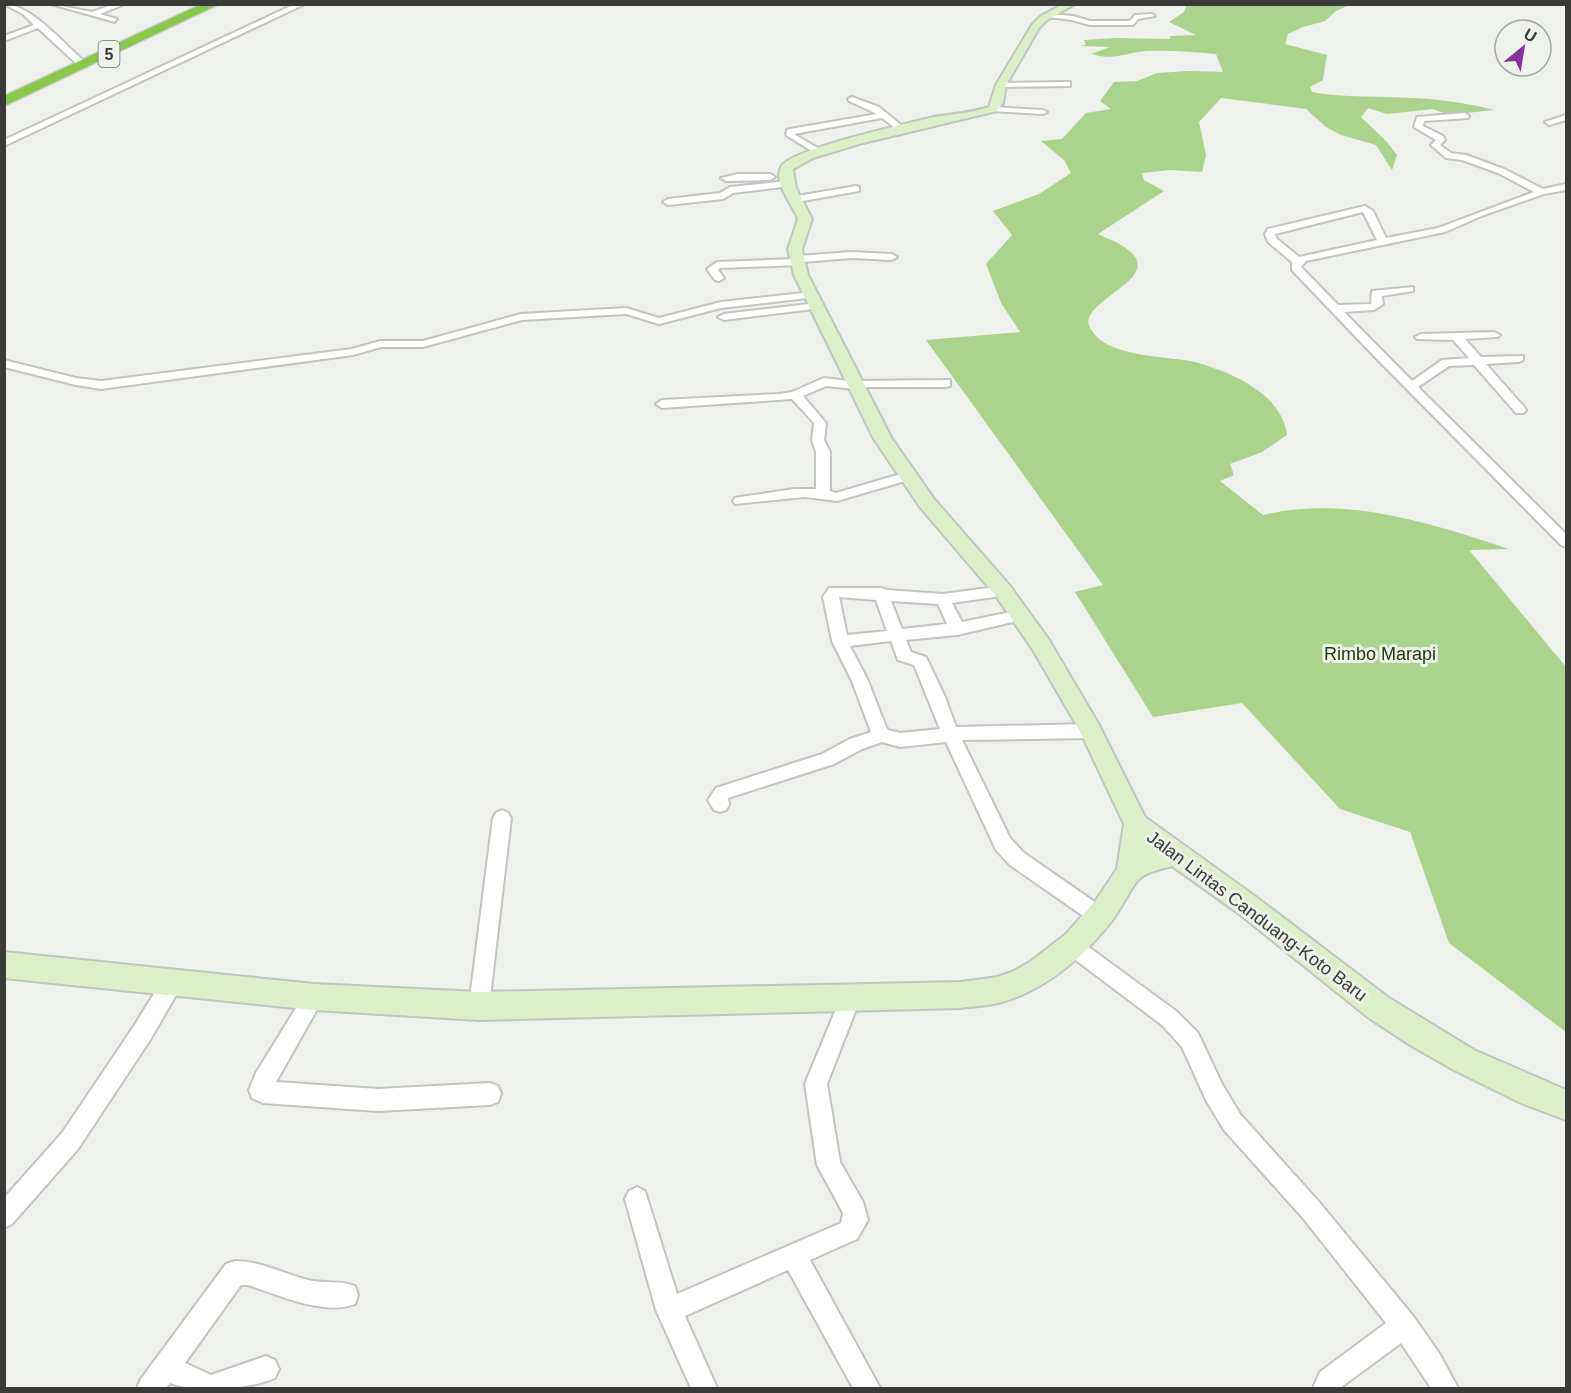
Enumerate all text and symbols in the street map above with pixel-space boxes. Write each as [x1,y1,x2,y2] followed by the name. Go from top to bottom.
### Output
[1493,18,1553,78] north arrow
[1521,25,1540,46] text: U
[98,41,120,67] road number: 5
[1324,644,1436,664] park label: Rimbo Marapi
[1143,827,1371,1005] street label: Jalan Lintas Canduang-Koto Baru

